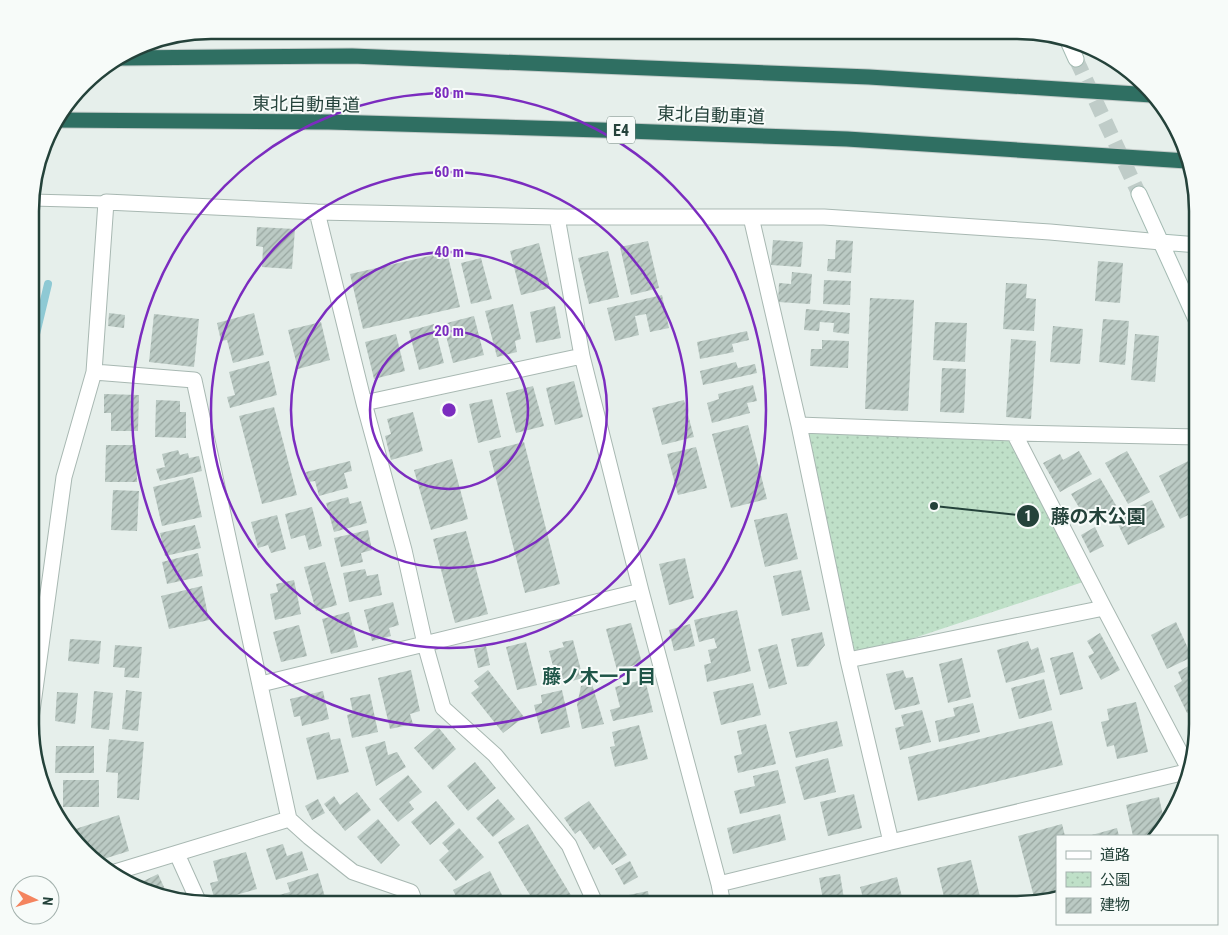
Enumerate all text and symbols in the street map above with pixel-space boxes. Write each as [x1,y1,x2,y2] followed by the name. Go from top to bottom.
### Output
[434,84,464,102] text: 80 m
[252,93,360,115] street label: 東北自動車道
[657,103,765,127] street label: 東北自動車道
[607,116,635,144] road number: E4
[434,163,464,181] text: 60 m
[434,243,464,261] text: 40 m
[434,322,464,340] text: 20 m
[440,401,458,419] centre of rings
[1016,499,1156,533] callout: 藤の木公園
[1050,505,1146,528] text: 藤の木公園
[1024,507,1032,525] text: 1
[542,665,656,688] district label: 藤ノ木一丁目
[1056,835,1218,925] legend
[1100,846,1130,864] text: 道路
[1100,871,1130,889] text: 公園
[10,875,60,925] north arrow
[40,896,56,906] text: N
[1100,896,1130,914] text: 建物

